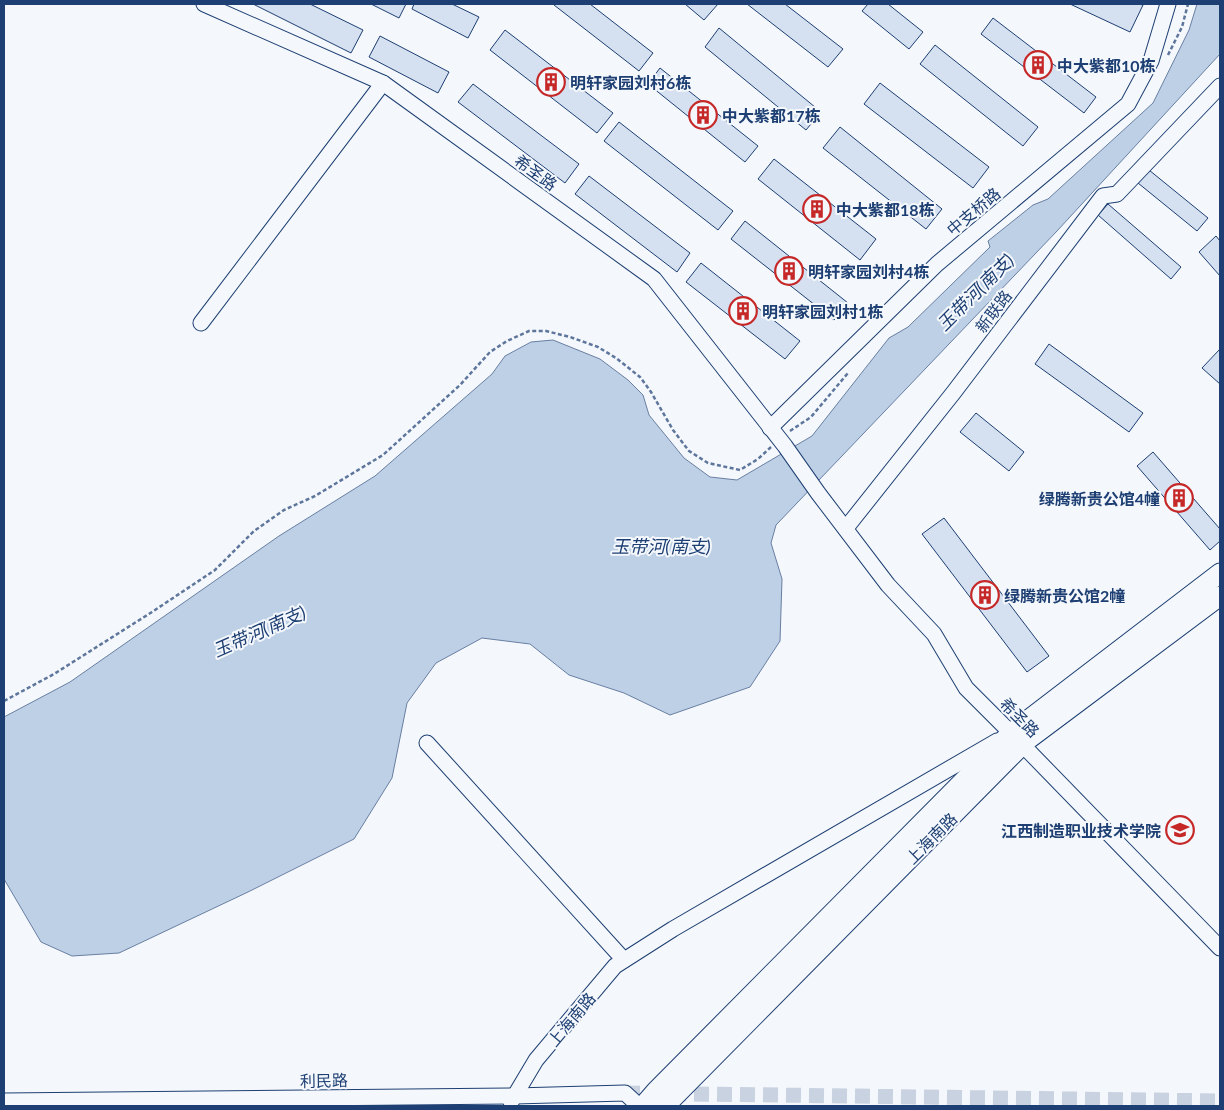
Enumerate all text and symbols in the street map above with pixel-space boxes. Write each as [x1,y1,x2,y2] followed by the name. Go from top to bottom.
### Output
[1023,50,1053,80] building icon: 中大紫都10栋
[1057,56,1156,75] place label: 中大紫都10栋
[536,67,566,97] building icon: 明轩家园刘村6栋
[570,73,691,92] place label: 明轩家园刘村6栋
[688,100,718,130] building icon: 中大紫都17栋
[722,106,821,125] place label: 中大紫都17栋
[511,150,561,194] street label: 希圣路
[942,183,1004,239] street label: 中支桥路
[802,194,832,224] building icon: 中大紫都18栋
[836,200,935,219] place label: 中大紫都18栋
[932,249,1018,335] water label: 玉带河(南支)
[774,256,804,286] building icon: 明轩家园刘村4栋
[808,262,929,281] place label: 明轩家园刘村4栋
[971,286,1015,336] street label: 新联路
[728,296,758,326] building icon: 明轩家园刘村1栋
[762,302,883,321] place label: 明轩家园刘村1栋
[1164,483,1194,513] building icon: 绿腾新贵公馆4幢
[1039,489,1160,508] place label: 绿腾新贵公馆4幢
[611,535,711,557] water label: 玉带河(南支)
[970,580,1000,610] building icon: 绿腾新贵公馆2幢
[1004,586,1125,605] place label: 绿腾新贵公馆2幢
[209,601,309,661] water label: 玉带河(南支)
[996,693,1044,741] street label: 希圣路
[902,809,960,867] street label: 上海南路
[1165,815,1195,845] school or university icon: 江西制造职业技术学院
[1001,821,1161,840] place label: 江西制造职业技术学院
[543,988,599,1050] street label: 上海南路
[300,1070,348,1090] street label: 利民路

